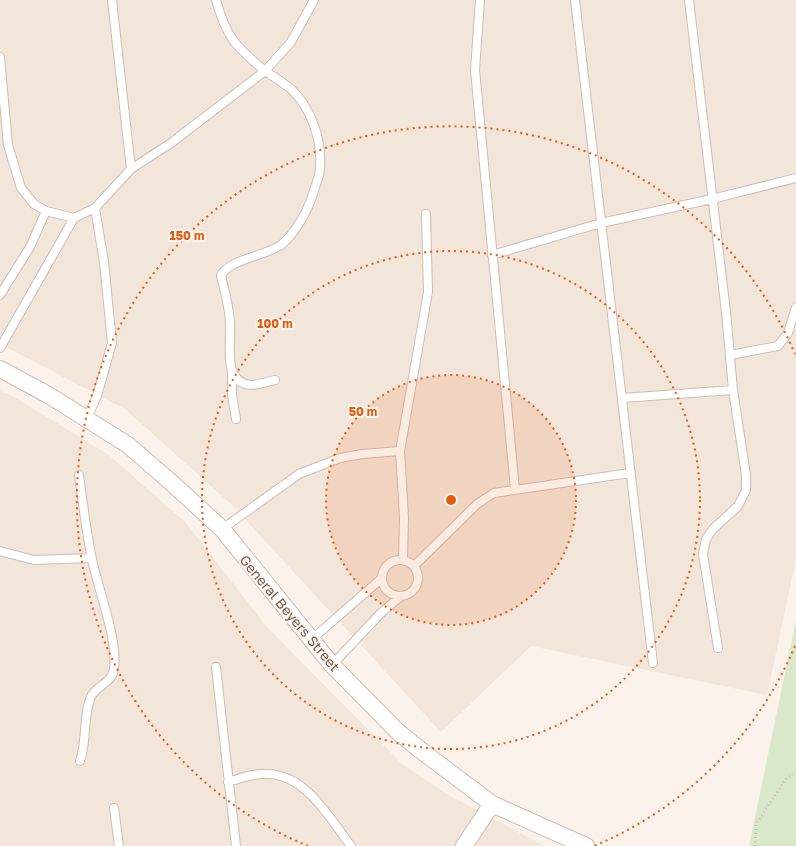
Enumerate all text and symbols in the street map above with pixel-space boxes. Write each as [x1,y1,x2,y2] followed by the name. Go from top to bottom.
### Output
[170,228,204,243] text: 150 m
[257,316,293,331] text: 100 m
[349,404,377,419] text: 50 m
[444,493,458,507] centre of rings
[236,551,344,675] street label: General Beyers Street

